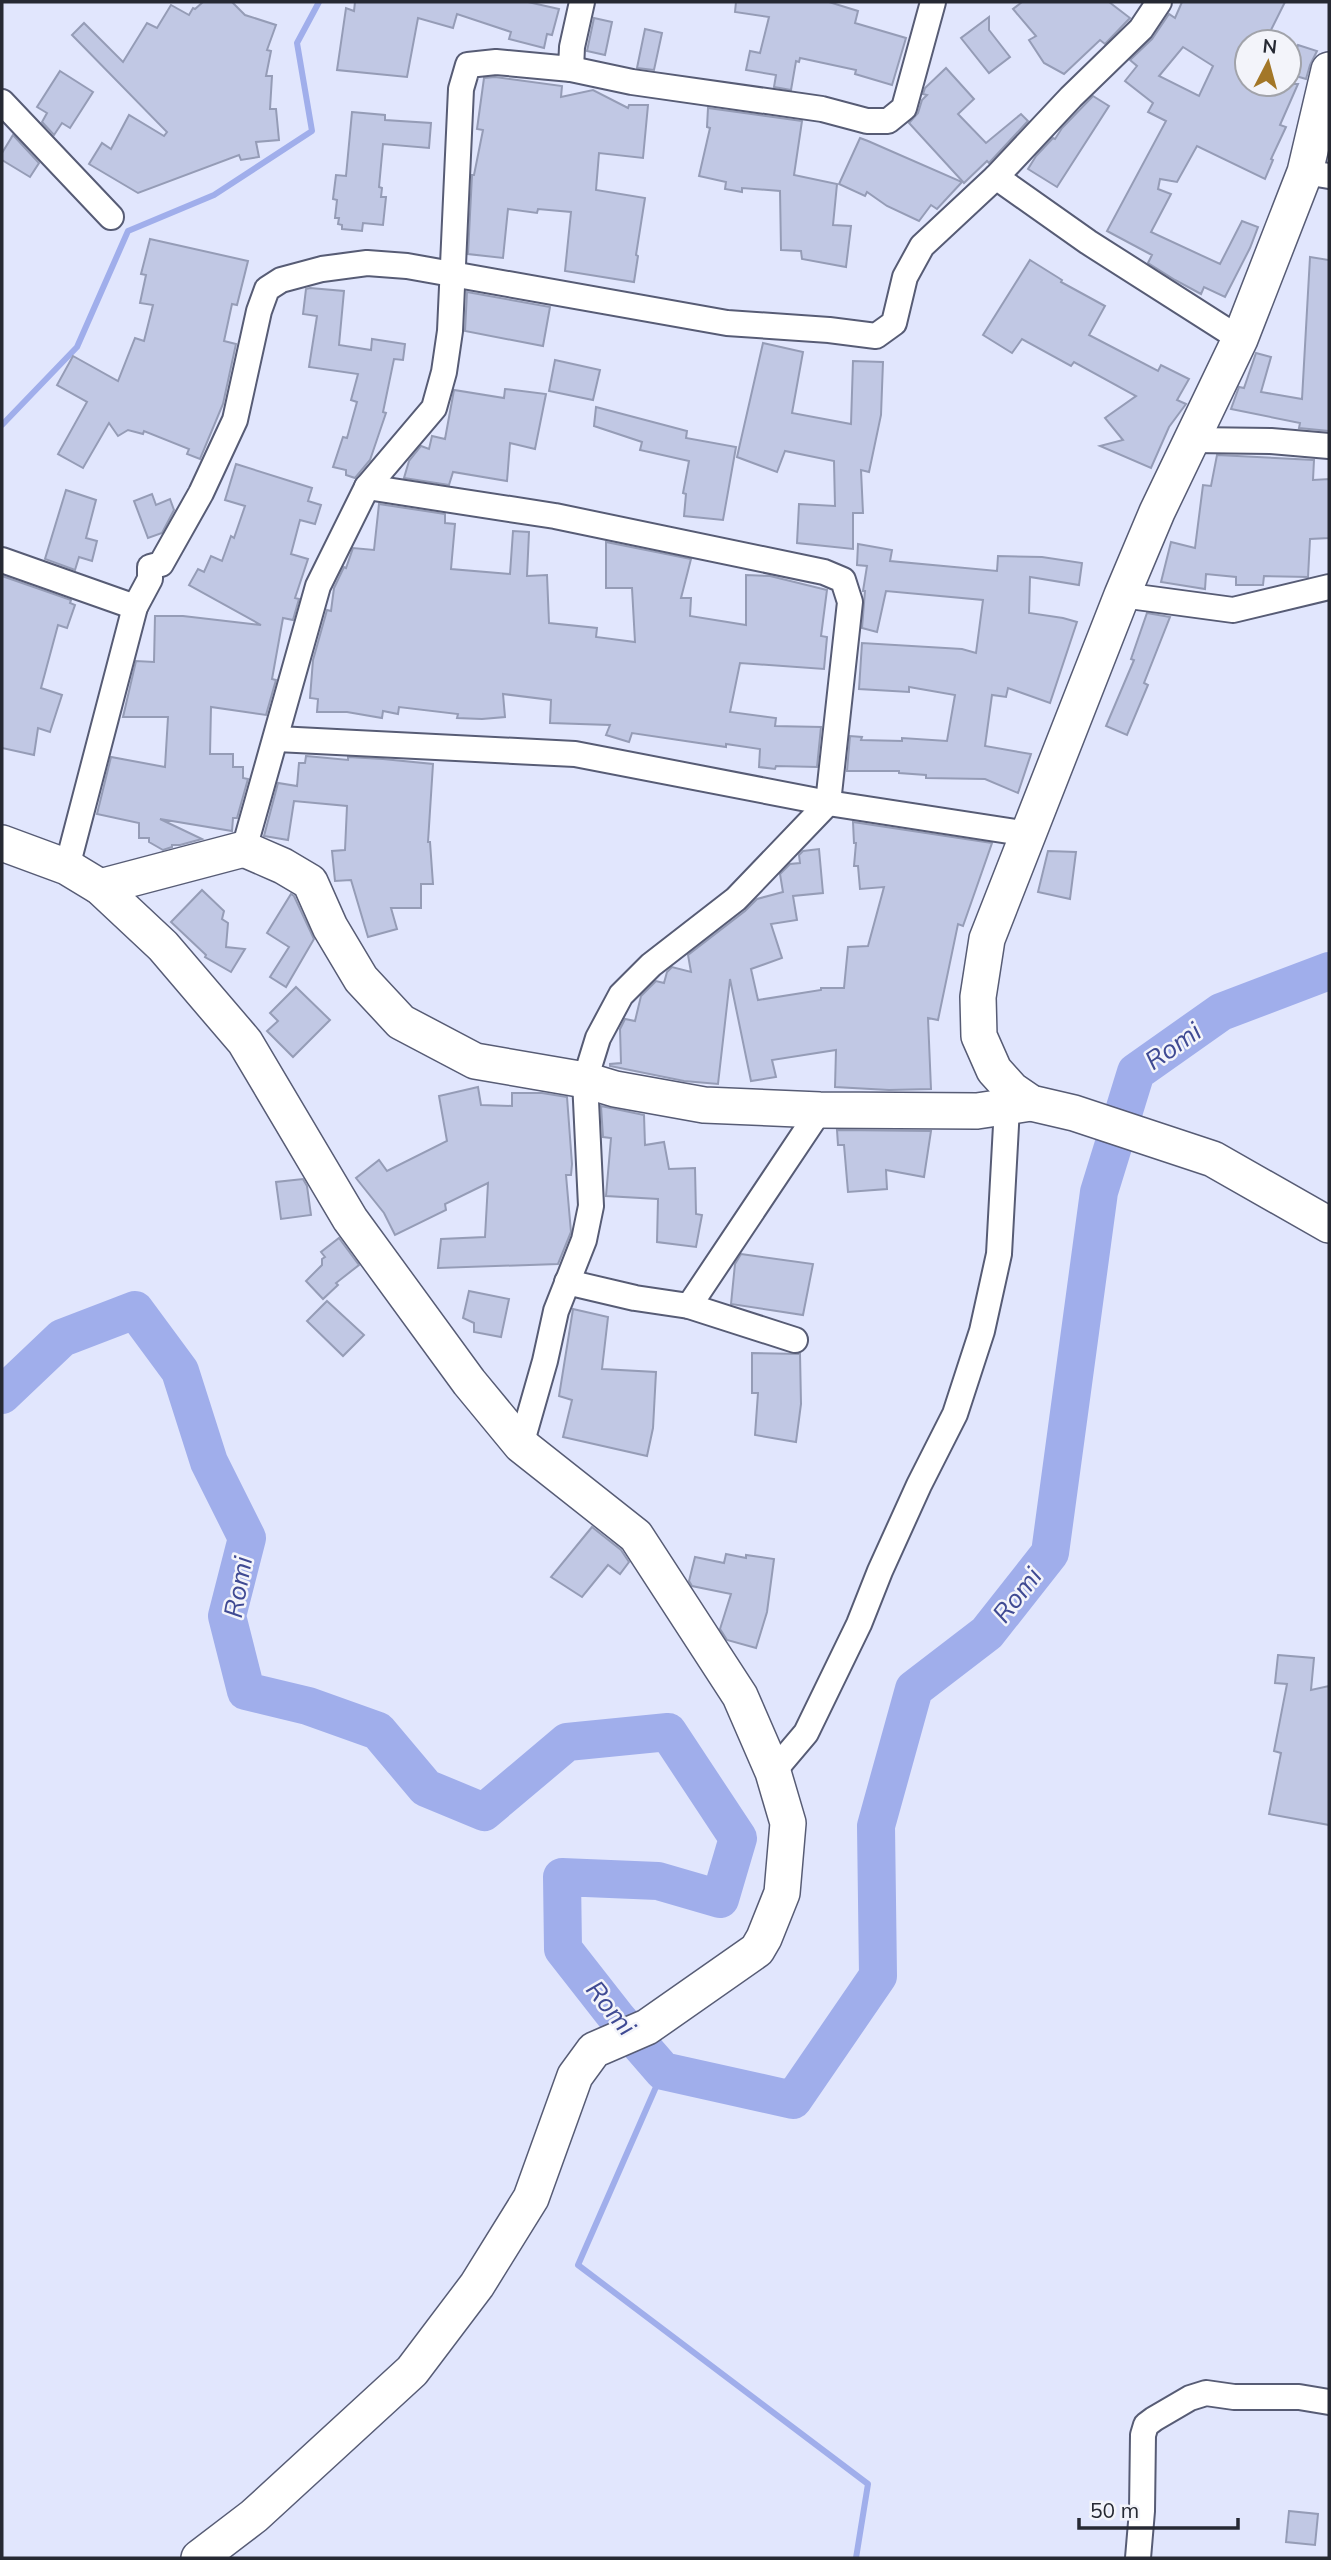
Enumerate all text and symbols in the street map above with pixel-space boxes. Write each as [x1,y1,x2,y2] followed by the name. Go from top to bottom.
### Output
[1233,28,1303,98] north arrow
[1261,33,1278,59] text: N
[1138,1014,1208,1077] water label: Romi
[216,1553,259,1620] water label: Romi
[985,1560,1049,1629] water label: Romi
[579,1973,644,2043] water label: Romi
[1079,2486,1238,2530] scale bar
[1090,2497,1139,2523] text: 50 m

